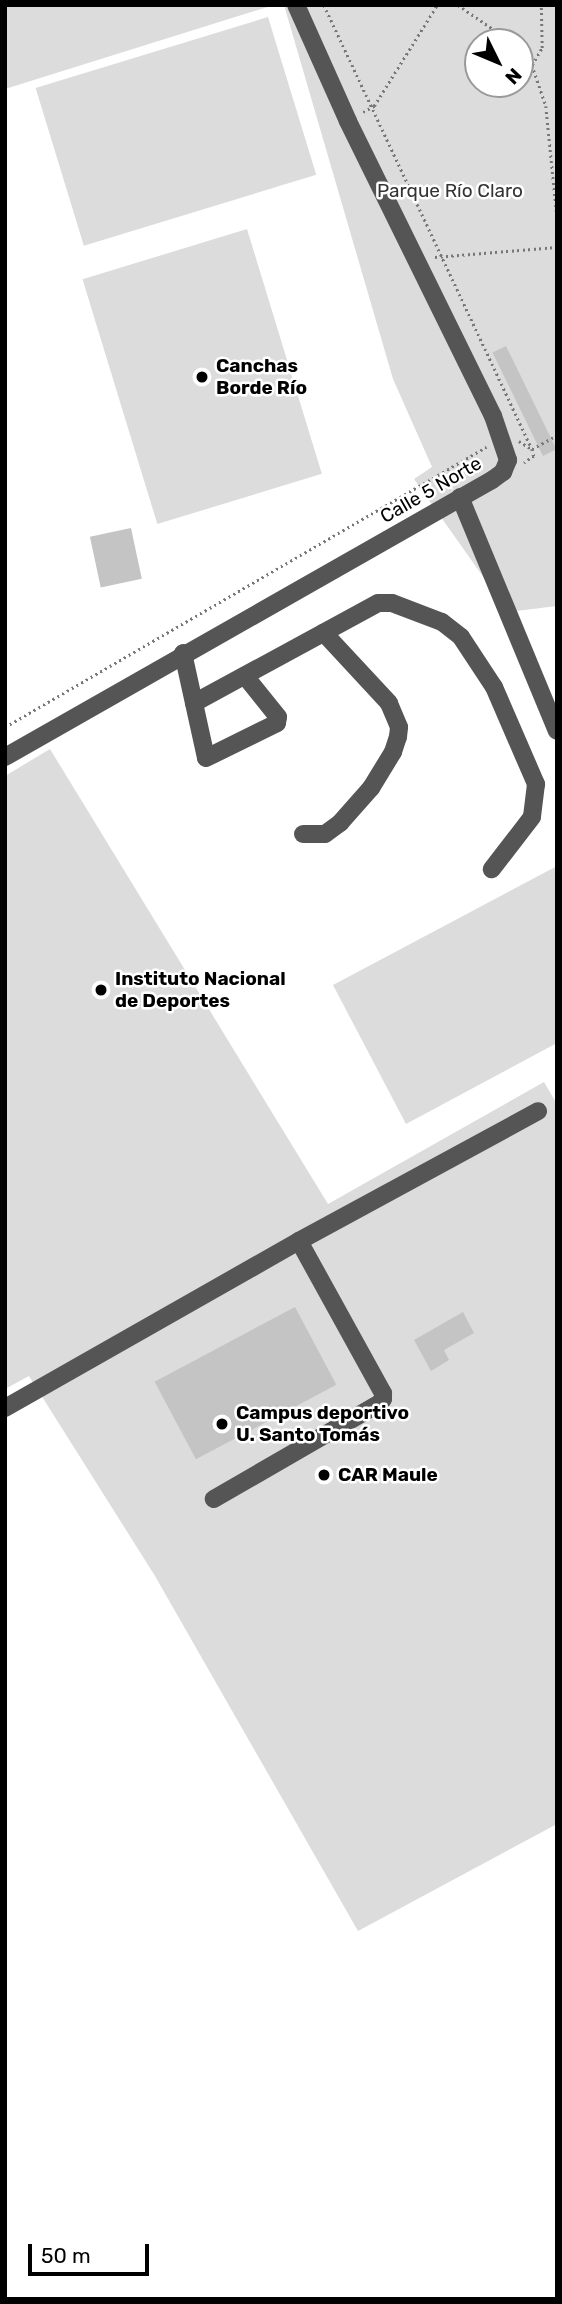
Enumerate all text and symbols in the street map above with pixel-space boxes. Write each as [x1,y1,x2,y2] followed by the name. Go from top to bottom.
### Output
[464,28,534,98] north arrow
[500,63,526,89] text: N
[377,180,523,202] park label: Parque Río Claro
[216,355,307,399] place label: Canchas Borde Río
[194,369,210,385] marker: Canchas Borde Río
[376,452,486,528] street label: Calle 5 Norte
[115,968,286,1012] place label: Instituto Nacional de Deportes
[93,982,109,998] marker: Instituto Nacional de Deportes
[236,1402,409,1446] place label: Campus deportivo U. Santo Tomás
[214,1416,230,1432] marker: Campus deportivo U. Santo Tomás
[338,1464,438,1486] place label: CAR Maule
[316,1467,332,1483] marker: CAR Maule
[32,2230,152,2274] scale bar
[41,2243,91,2268] text: 50 m

